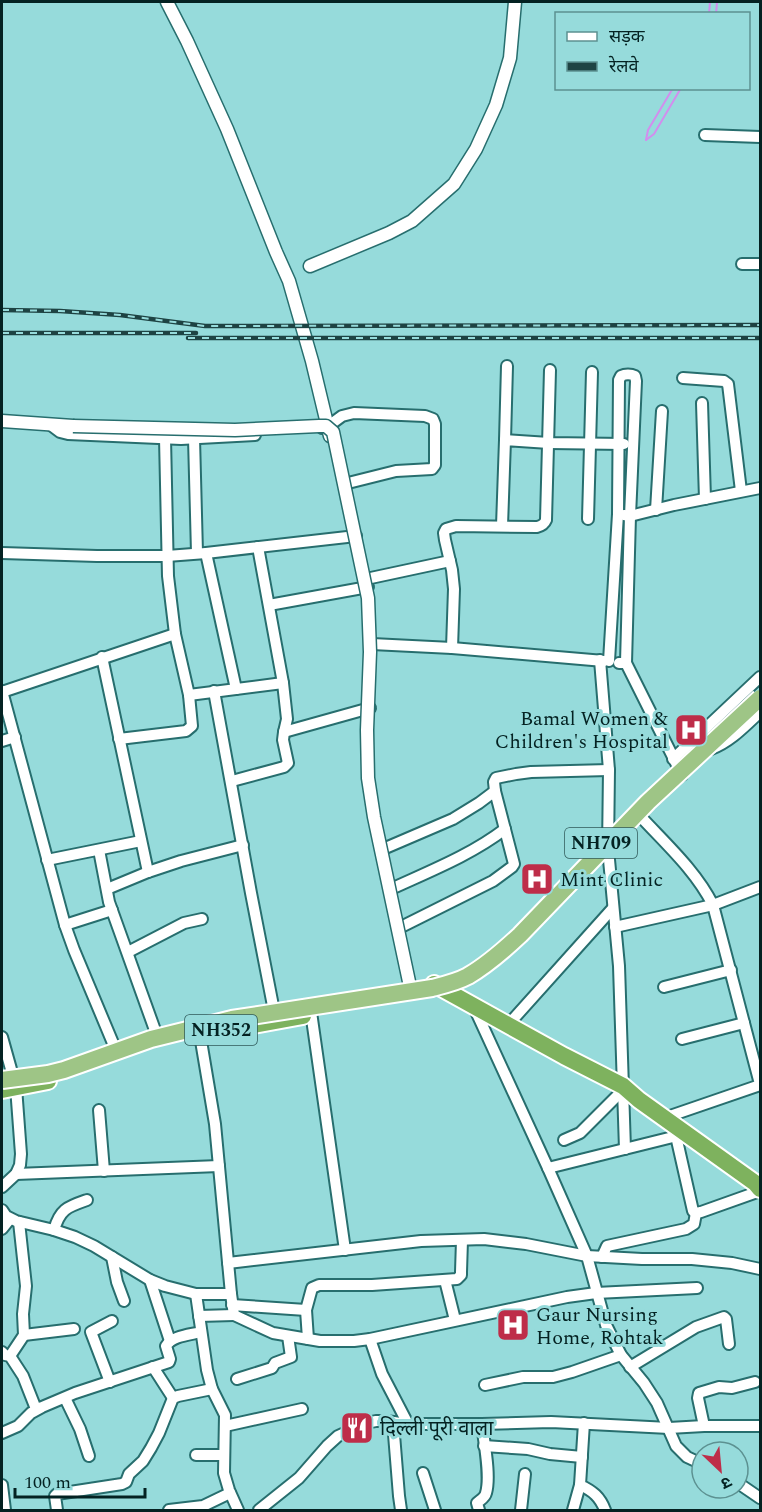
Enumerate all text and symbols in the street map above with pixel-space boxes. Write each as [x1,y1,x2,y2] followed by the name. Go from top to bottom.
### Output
[555,12,750,90] legend
[609,23,646,50] text: सड़क
[608,53,640,80] text: रेलवे
[495,704,668,757] place label: Bamal Women & Children's Hospital
[673,712,709,748] hospital icon: Bamal Women & Children's Hospital
[565,828,637,858] road number: NH709
[519,861,555,897] hospital icon: Mint Clinic
[560,865,663,895] place label: Mint Clinic
[185,1015,257,1045] road number: NH352
[536,1300,663,1353] place label: Gaur Nursing Home, Rohtak
[495,1307,531,1343] hospital icon: Gaur Nursing Home, Rohtak
[339,1410,375,1446] restaurant icon: दिल्ली पूरी वाला
[380,1414,494,1444] place label: दिल्ली पूरी वाला
[690,1440,750,1500] north arrow
[15,1461,146,1499] scale bar
[24,1469,71,1496] text: 100 m
[716,1470,736,1496] text: उ

